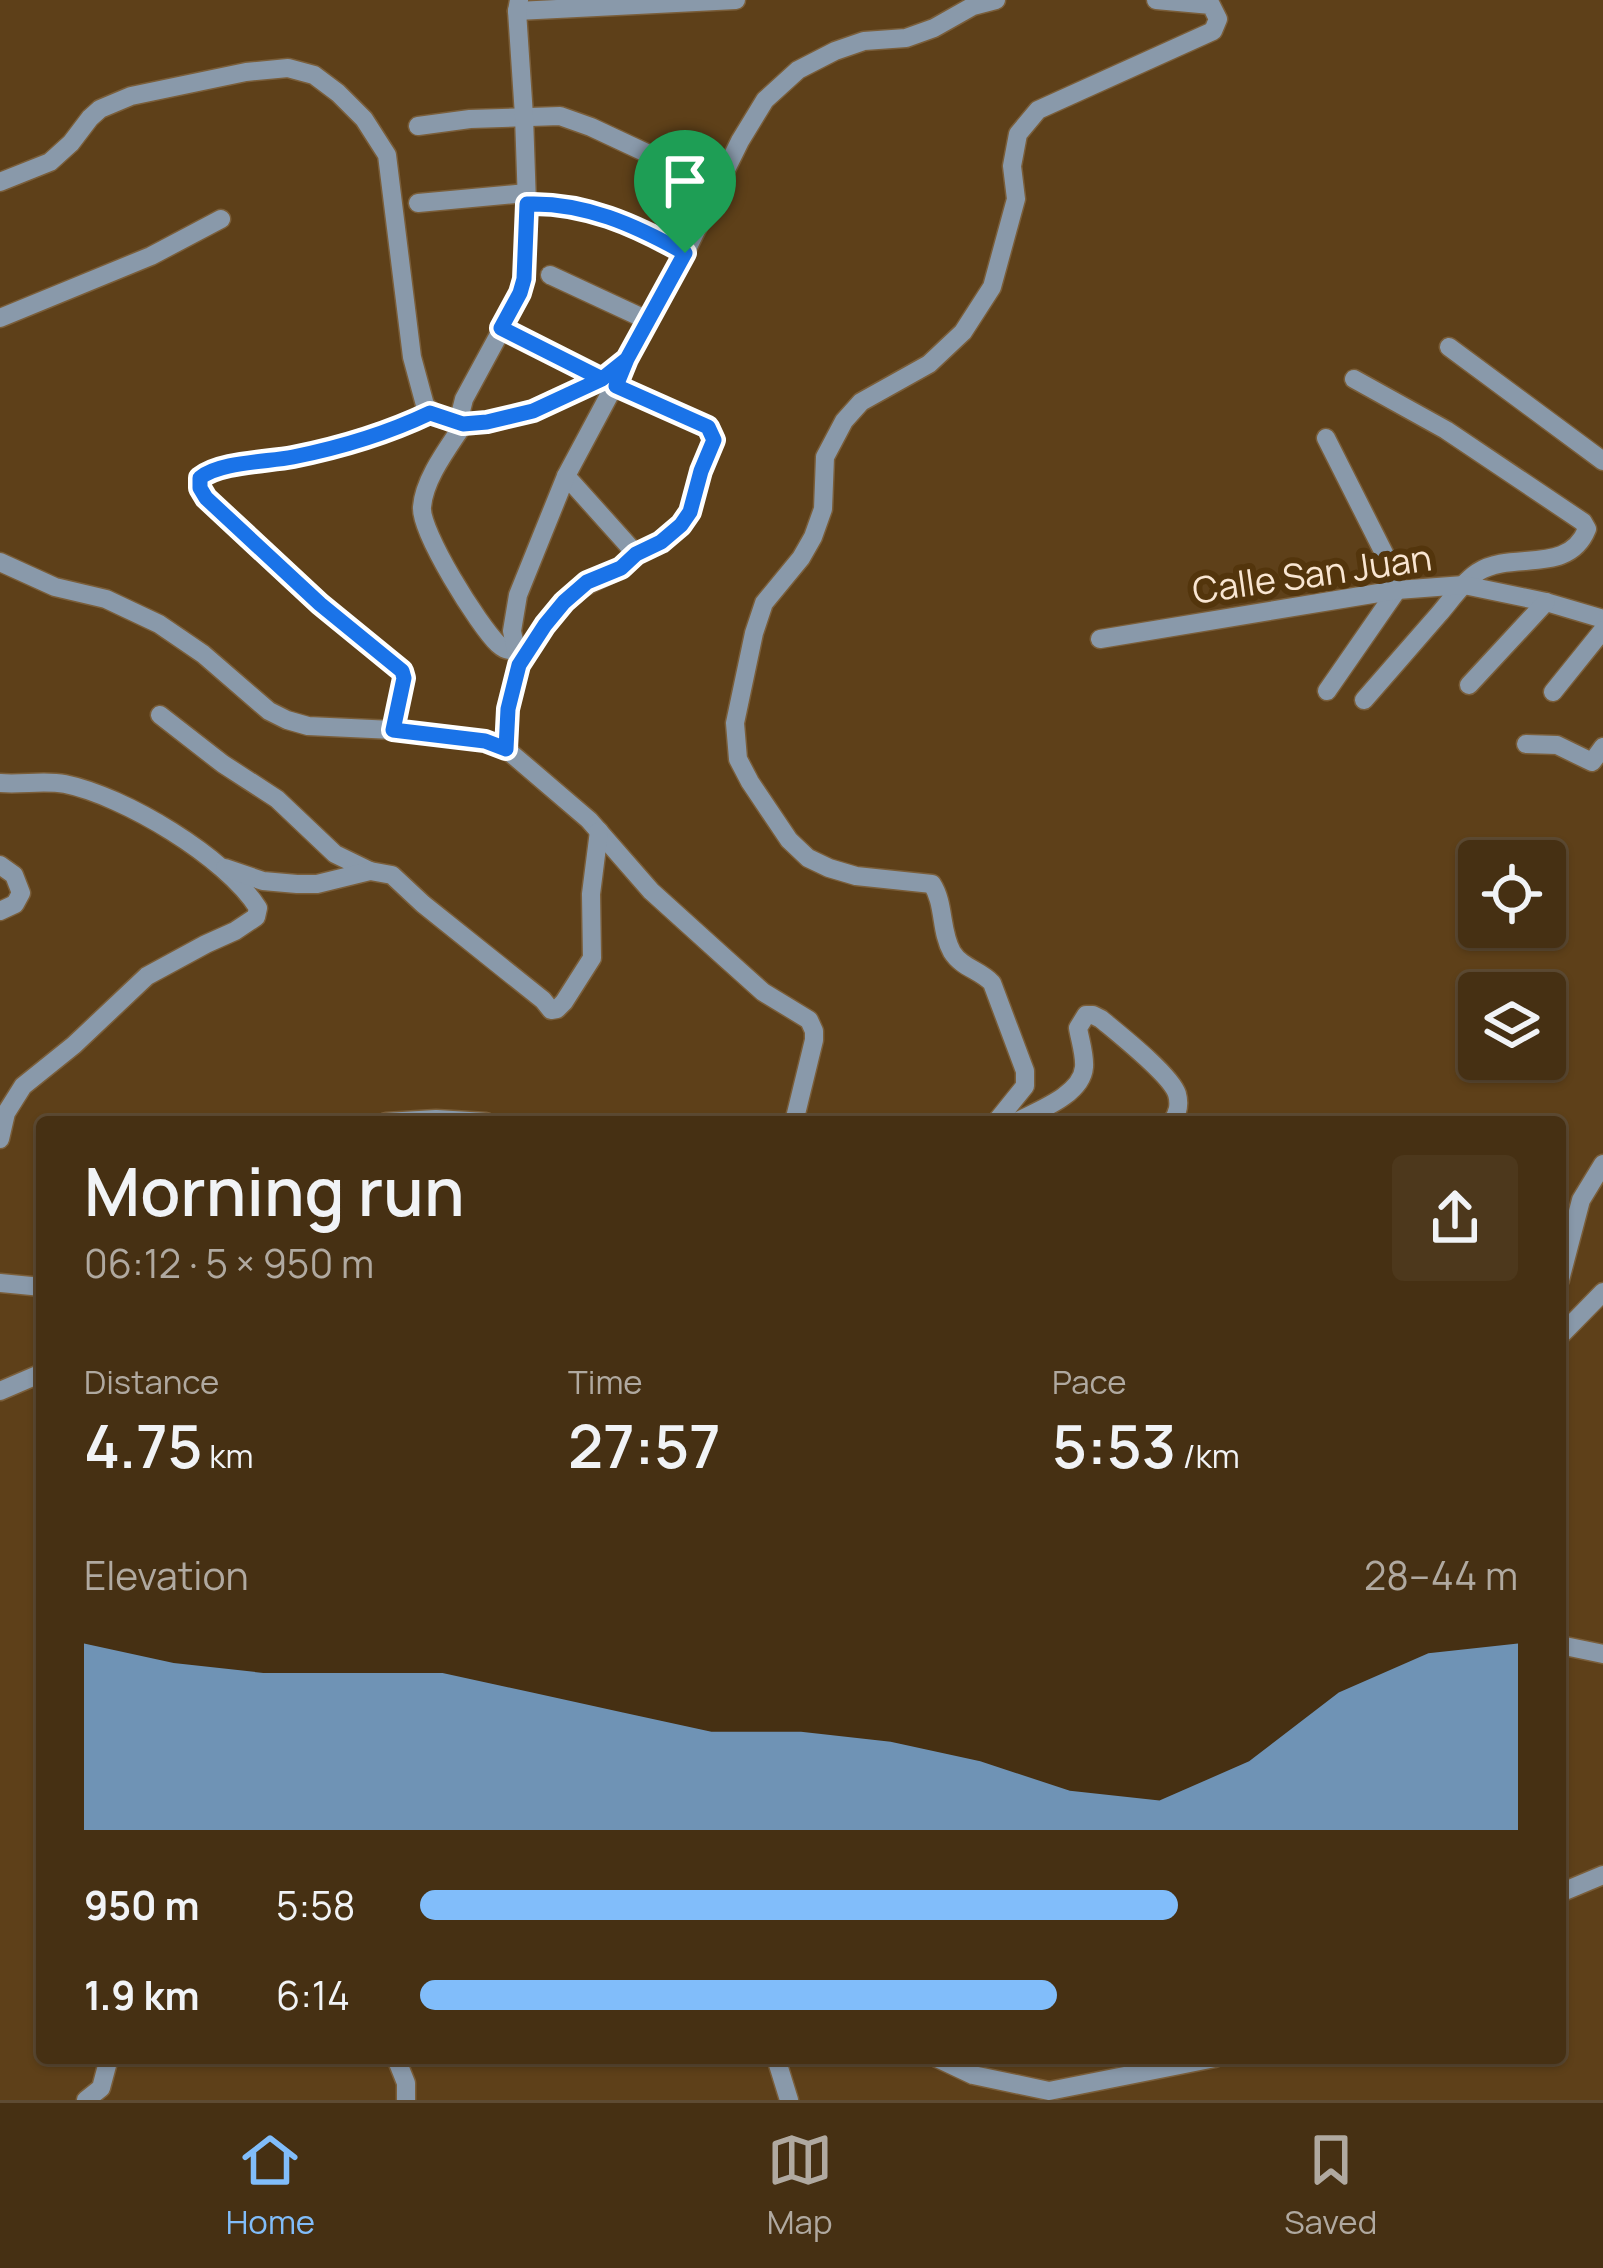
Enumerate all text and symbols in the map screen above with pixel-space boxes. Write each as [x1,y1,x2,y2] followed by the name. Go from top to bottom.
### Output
[634,130,736,253] pin
[652,148,718,214] icon: arrive
[1189,532,1435,615] street label: Calle San Juan
[1458,840,1566,1080] map controls
[1458,840,1566,948] button: locate
[1458,972,1566,1080] button: layers
[84,1146,465,1236] text: Morning run
[1392,1155,1518,1281] button: share
[84,1236,374,1290] text: 06:12 · 5 × 950 m
[84,1359,219,1404] text: Distance
[568,1359,643,1404] text: Time
[1052,1359,1127,1404] text: Pace
[84,1404,203,1486] text: 4.75
[568,1404,721,1486] text: 27:57
[1052,1404,1176,1486] text: 5:53
[203,1433,253,1478] text: km
[1176,1433,1240,1478] text: /km
[84,1548,249,1602] text: Elevation
[1364,1548,1518,1602] text: 28–44 m
[84,1878,200,1932] text: 950 m
[276,1878,355,1932] text: 5:58
[84,1968,199,2022] text: 1.9 km
[276,1968,350,2022] text: 6:14
[226,2127,315,2244] tab: Home
[767,2127,833,2244] tab: Map
[1284,2127,1377,2244] tab: Saved

